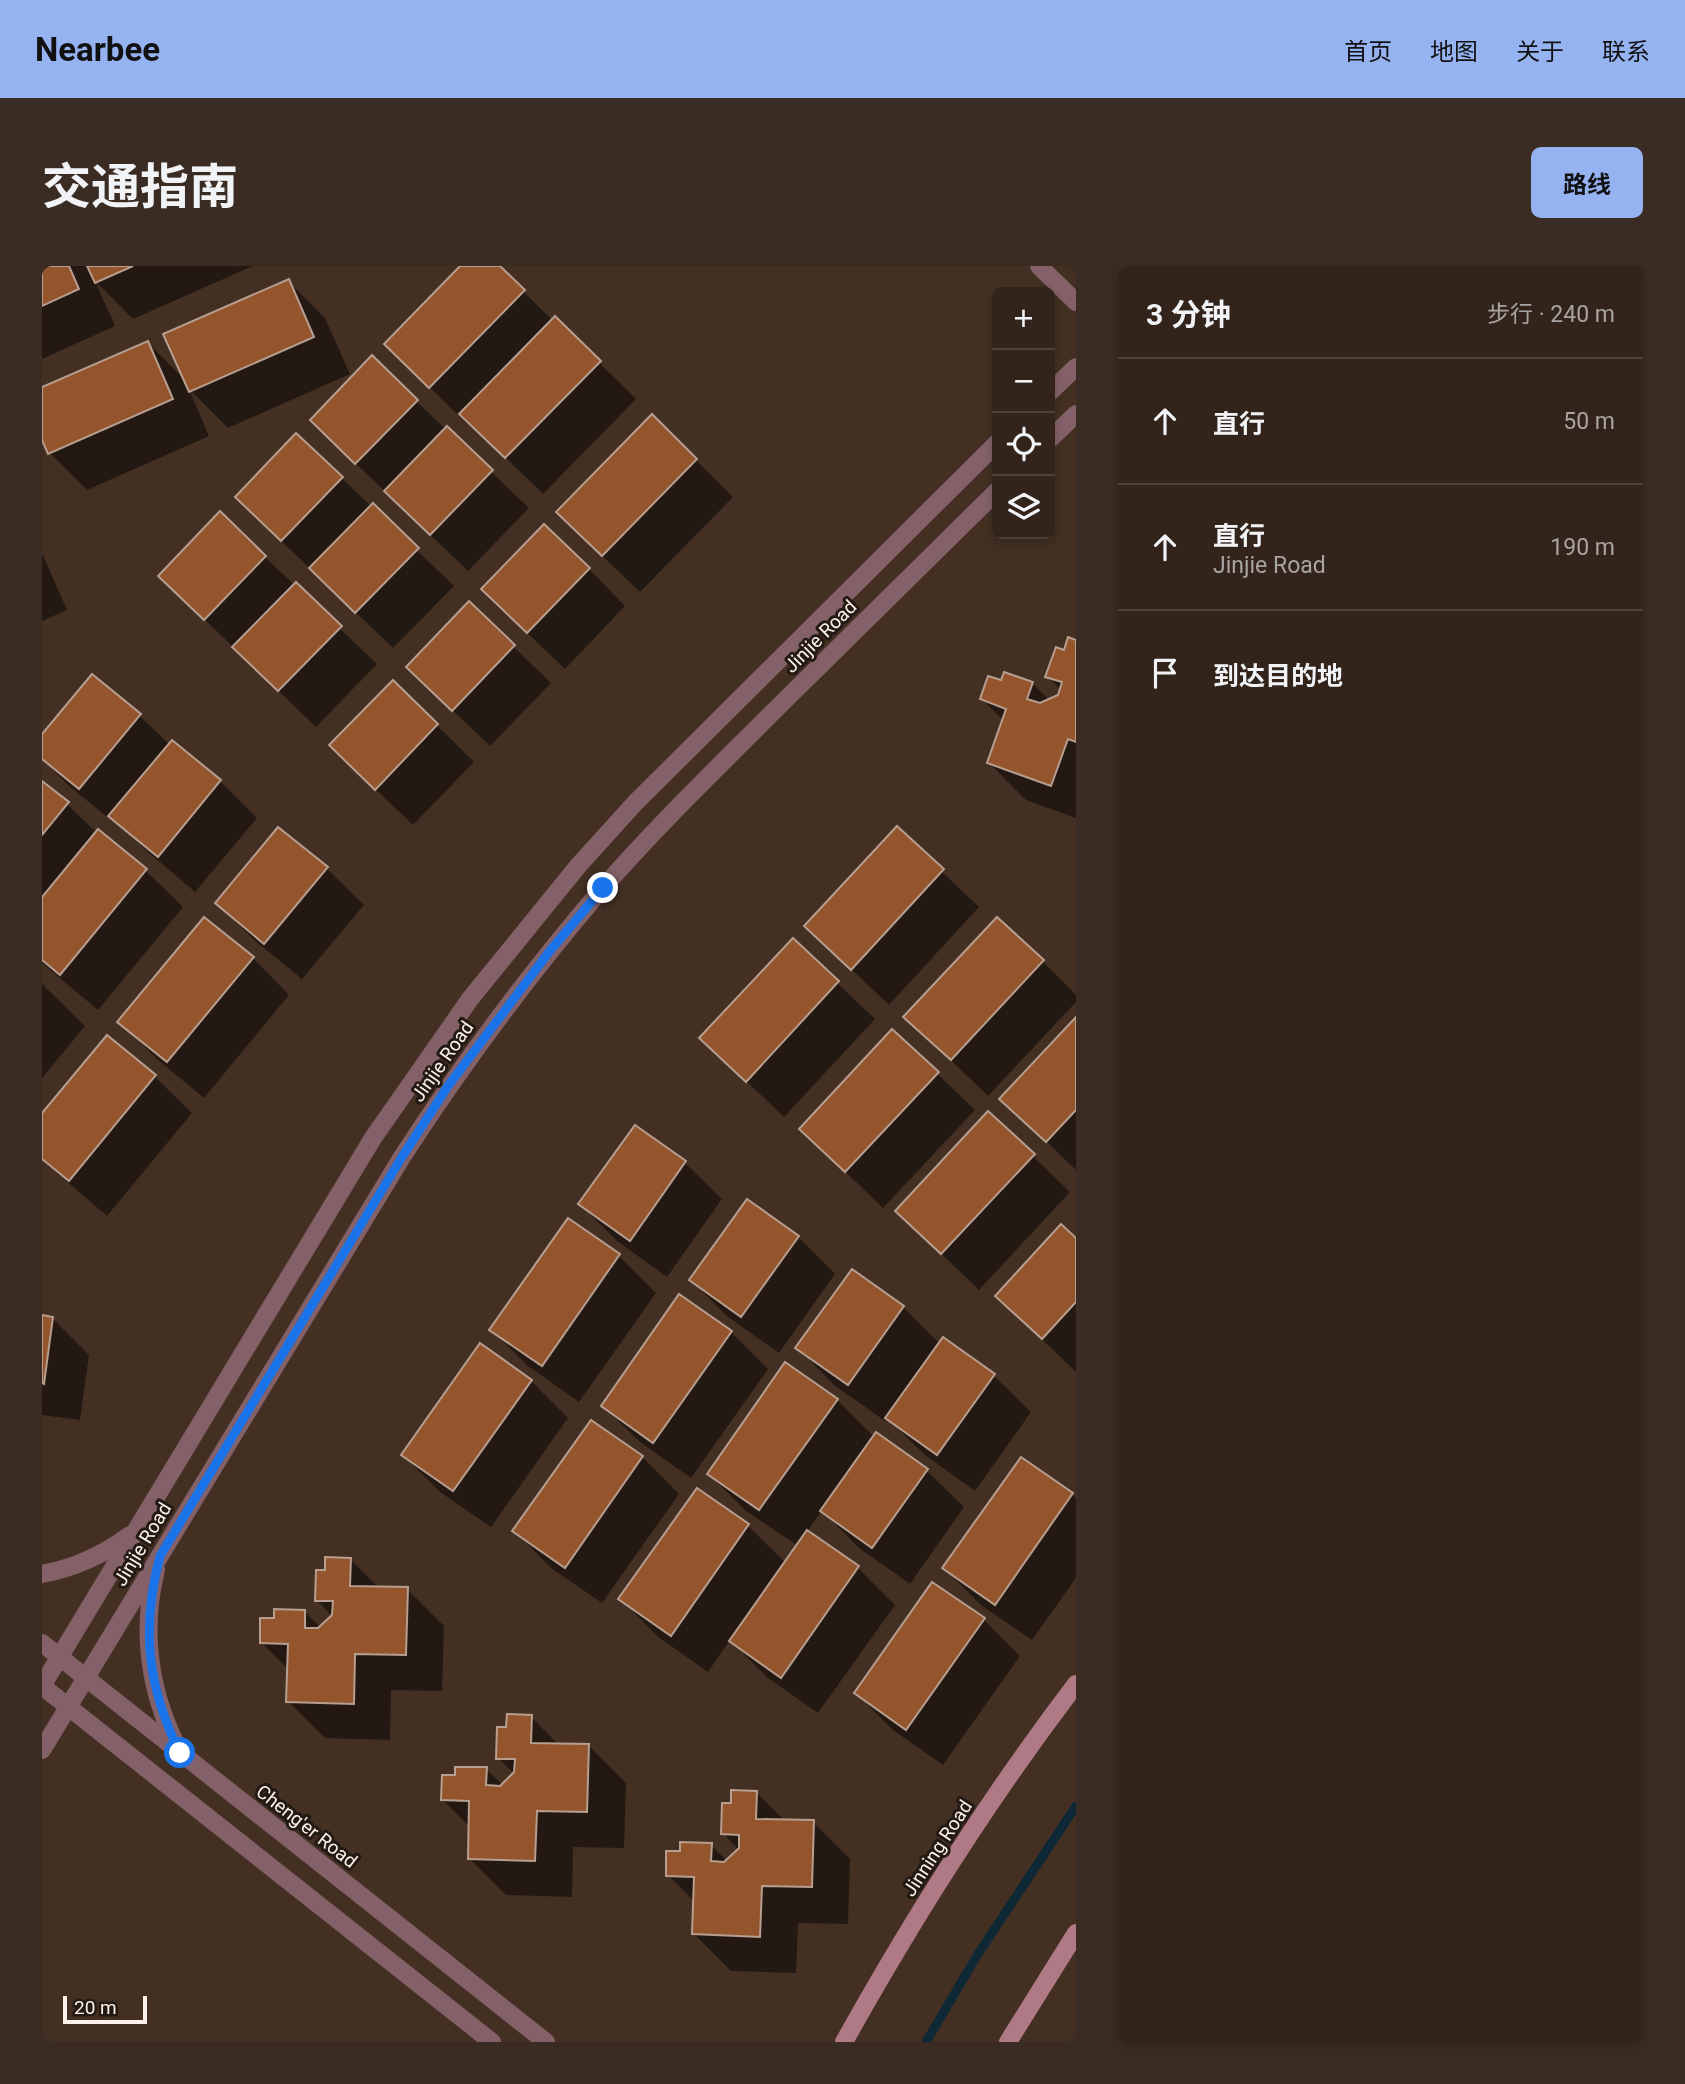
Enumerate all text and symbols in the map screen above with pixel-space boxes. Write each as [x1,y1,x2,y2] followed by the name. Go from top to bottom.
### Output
[35,30,160,69] text: Nearbee
[1344,38,1392,66] text: 首页
[1430,38,1478,66] text: 地图
[1516,38,1564,66] text: 关于
[1602,38,1650,66] text: 联系
[1531,147,1643,218] button: 路线
[42,159,238,216] text: 交通指南
[992,287,1055,539] map controls
[992,287,1055,350] button: +
[1146,297,1231,332] text: 3 分钟
[1487,301,1615,328] text: 步行 · 240 m
[992,350,1055,413] button: −
[1146,402,1184,440] icon: ahead
[1563,408,1615,435] text: 50 m
[1213,409,1265,439] text: 直行
[992,413,1055,476] button: locate
[992,476,1055,539] button: layers
[1213,521,1265,551] text: 直行
[1146,528,1184,566] icon: ahead
[1550,534,1615,561] text: 190 m
[1213,552,1326,579] text: Jinjie Road
[779,595,861,677] street label: Jinjie Road
[1146,654,1184,692] icon: arrive
[1213,661,1343,691] text: 到达目的地
[587,872,618,903] route end
[406,1017,479,1106] street label: Jinjie Road
[109,1498,176,1590] street label: Jinjie Road
[164,1737,195,1768] route start
[252,1780,362,1873] street label: Cheng'er Road
[898,1796,977,1901] street label: Jinning Road
[63,1993,147,2025] scale bar
[74,1996,117,2019] text: 20 m

